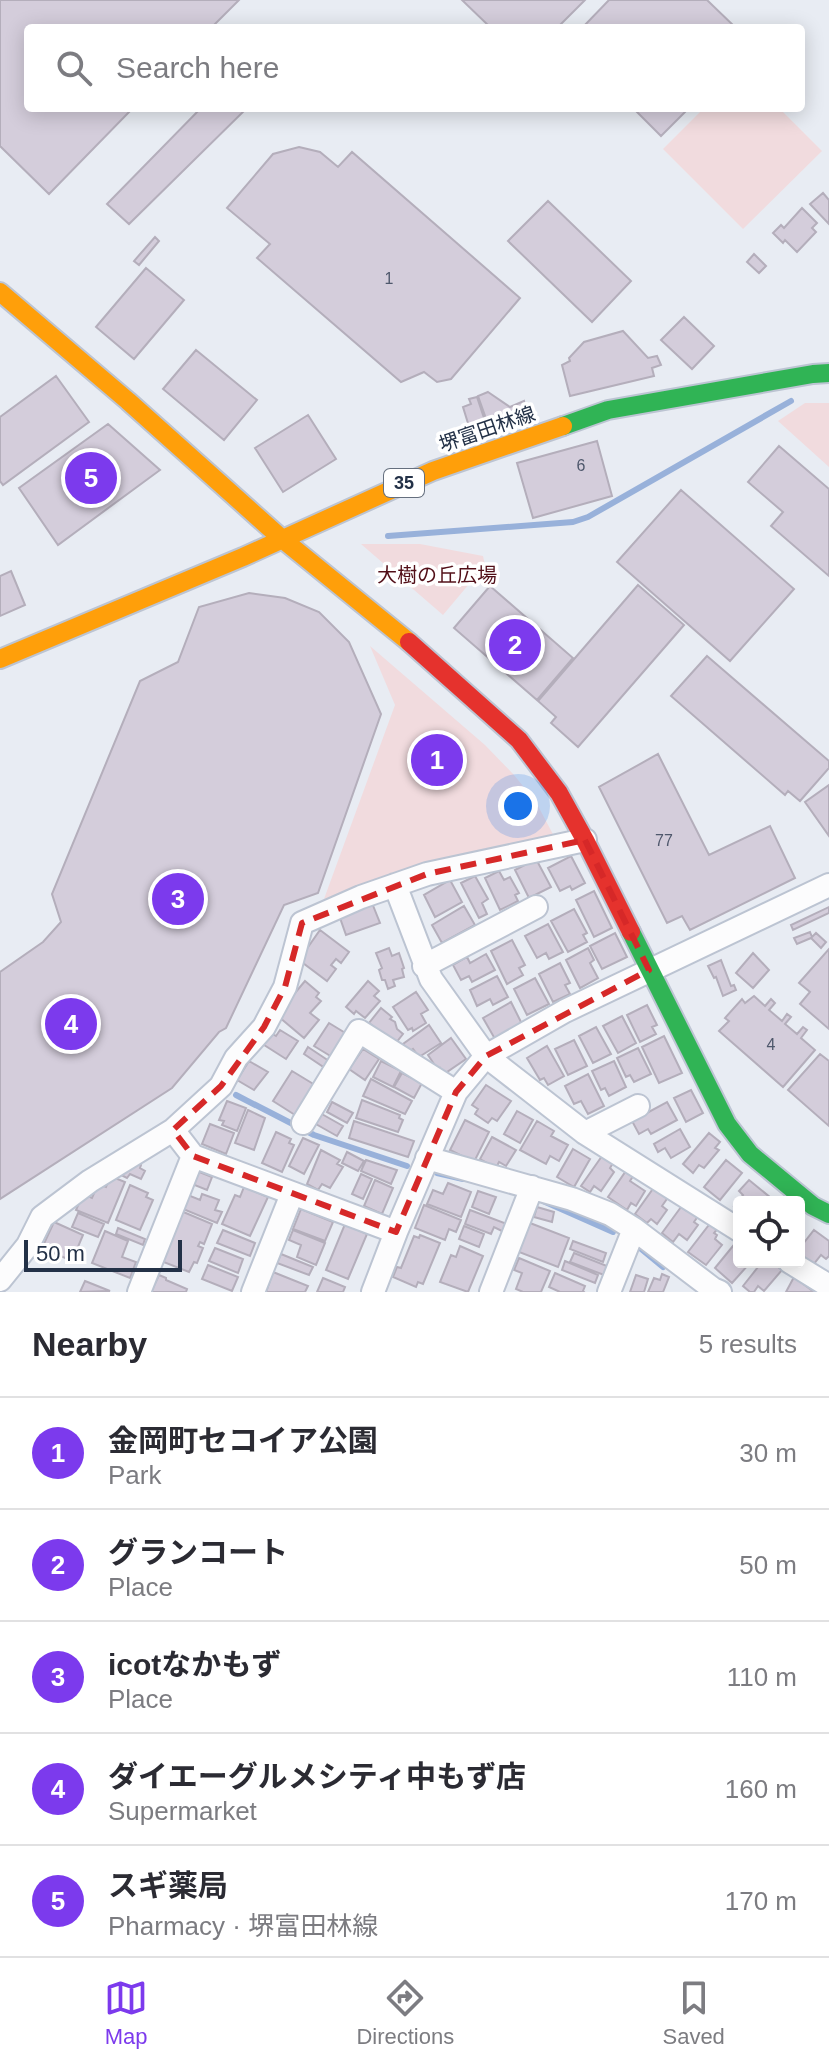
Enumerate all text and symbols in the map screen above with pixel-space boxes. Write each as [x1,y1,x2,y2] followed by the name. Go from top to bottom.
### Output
[24,24,805,112] search box
[52,46,96,90] icon: search
[116,51,279,84] text: Search here
[385,270,394,287] house number: 1
[436,402,538,456] street label: 堺富田林線
[65,448,117,508] pin: 5
[577,457,586,474] house number: 6
[384,469,424,497] road number: 35
[377,564,497,586] park label: 大樹の丘広場
[489,615,541,675] pin: 2
[411,730,463,790] pin: 1
[498,786,538,826] your location
[655,832,673,849] house number: 77
[152,869,204,929] pin: 3
[45,994,97,1054] pin: 4
[767,1036,776,1053] house number: 4
[733,1196,805,1268] map controls
[733,1196,805,1268] button: locate
[24,1236,182,1272] scale bar
[36,1241,85,1266] text: 50 m
[32,1325,147,1363] text: Nearby
[699,1329,797,1359] text: 5 results
[108,1424,378,1457] text: 金岡町セコイア公園
[51,1438,65,1468] text: 1
[739,1438,797,1468] text: 30 m
[108,1460,161,1490] text: Park
[108,1536,288,1569] text: グランコート
[51,1550,65,1580] text: 2
[739,1550,797,1580] text: 50 m
[108,1572,173,1602] text: Place
[108,1648,281,1681] text: icotなかもず
[51,1662,65,1692] text: 3
[727,1662,797,1692] text: 110 m
[108,1684,173,1714] text: Place
[108,1760,526,1793] text: ダイエーグルメシティ中もず店
[51,1774,65,1804] text: 4
[725,1774,797,1804] text: 160 m
[108,1796,257,1826] text: Supermarket
[108,1869,228,1902] text: スギ薬局
[51,1886,65,1916] text: 5
[725,1886,797,1916] text: 170 m
[108,1911,378,1941] text: Pharmacy · 堺富田林線
[104,1976,148,2050] tab: Map
[356,1976,454,2050] tab: Directions
[662,1976,725,2050] tab: Saved

